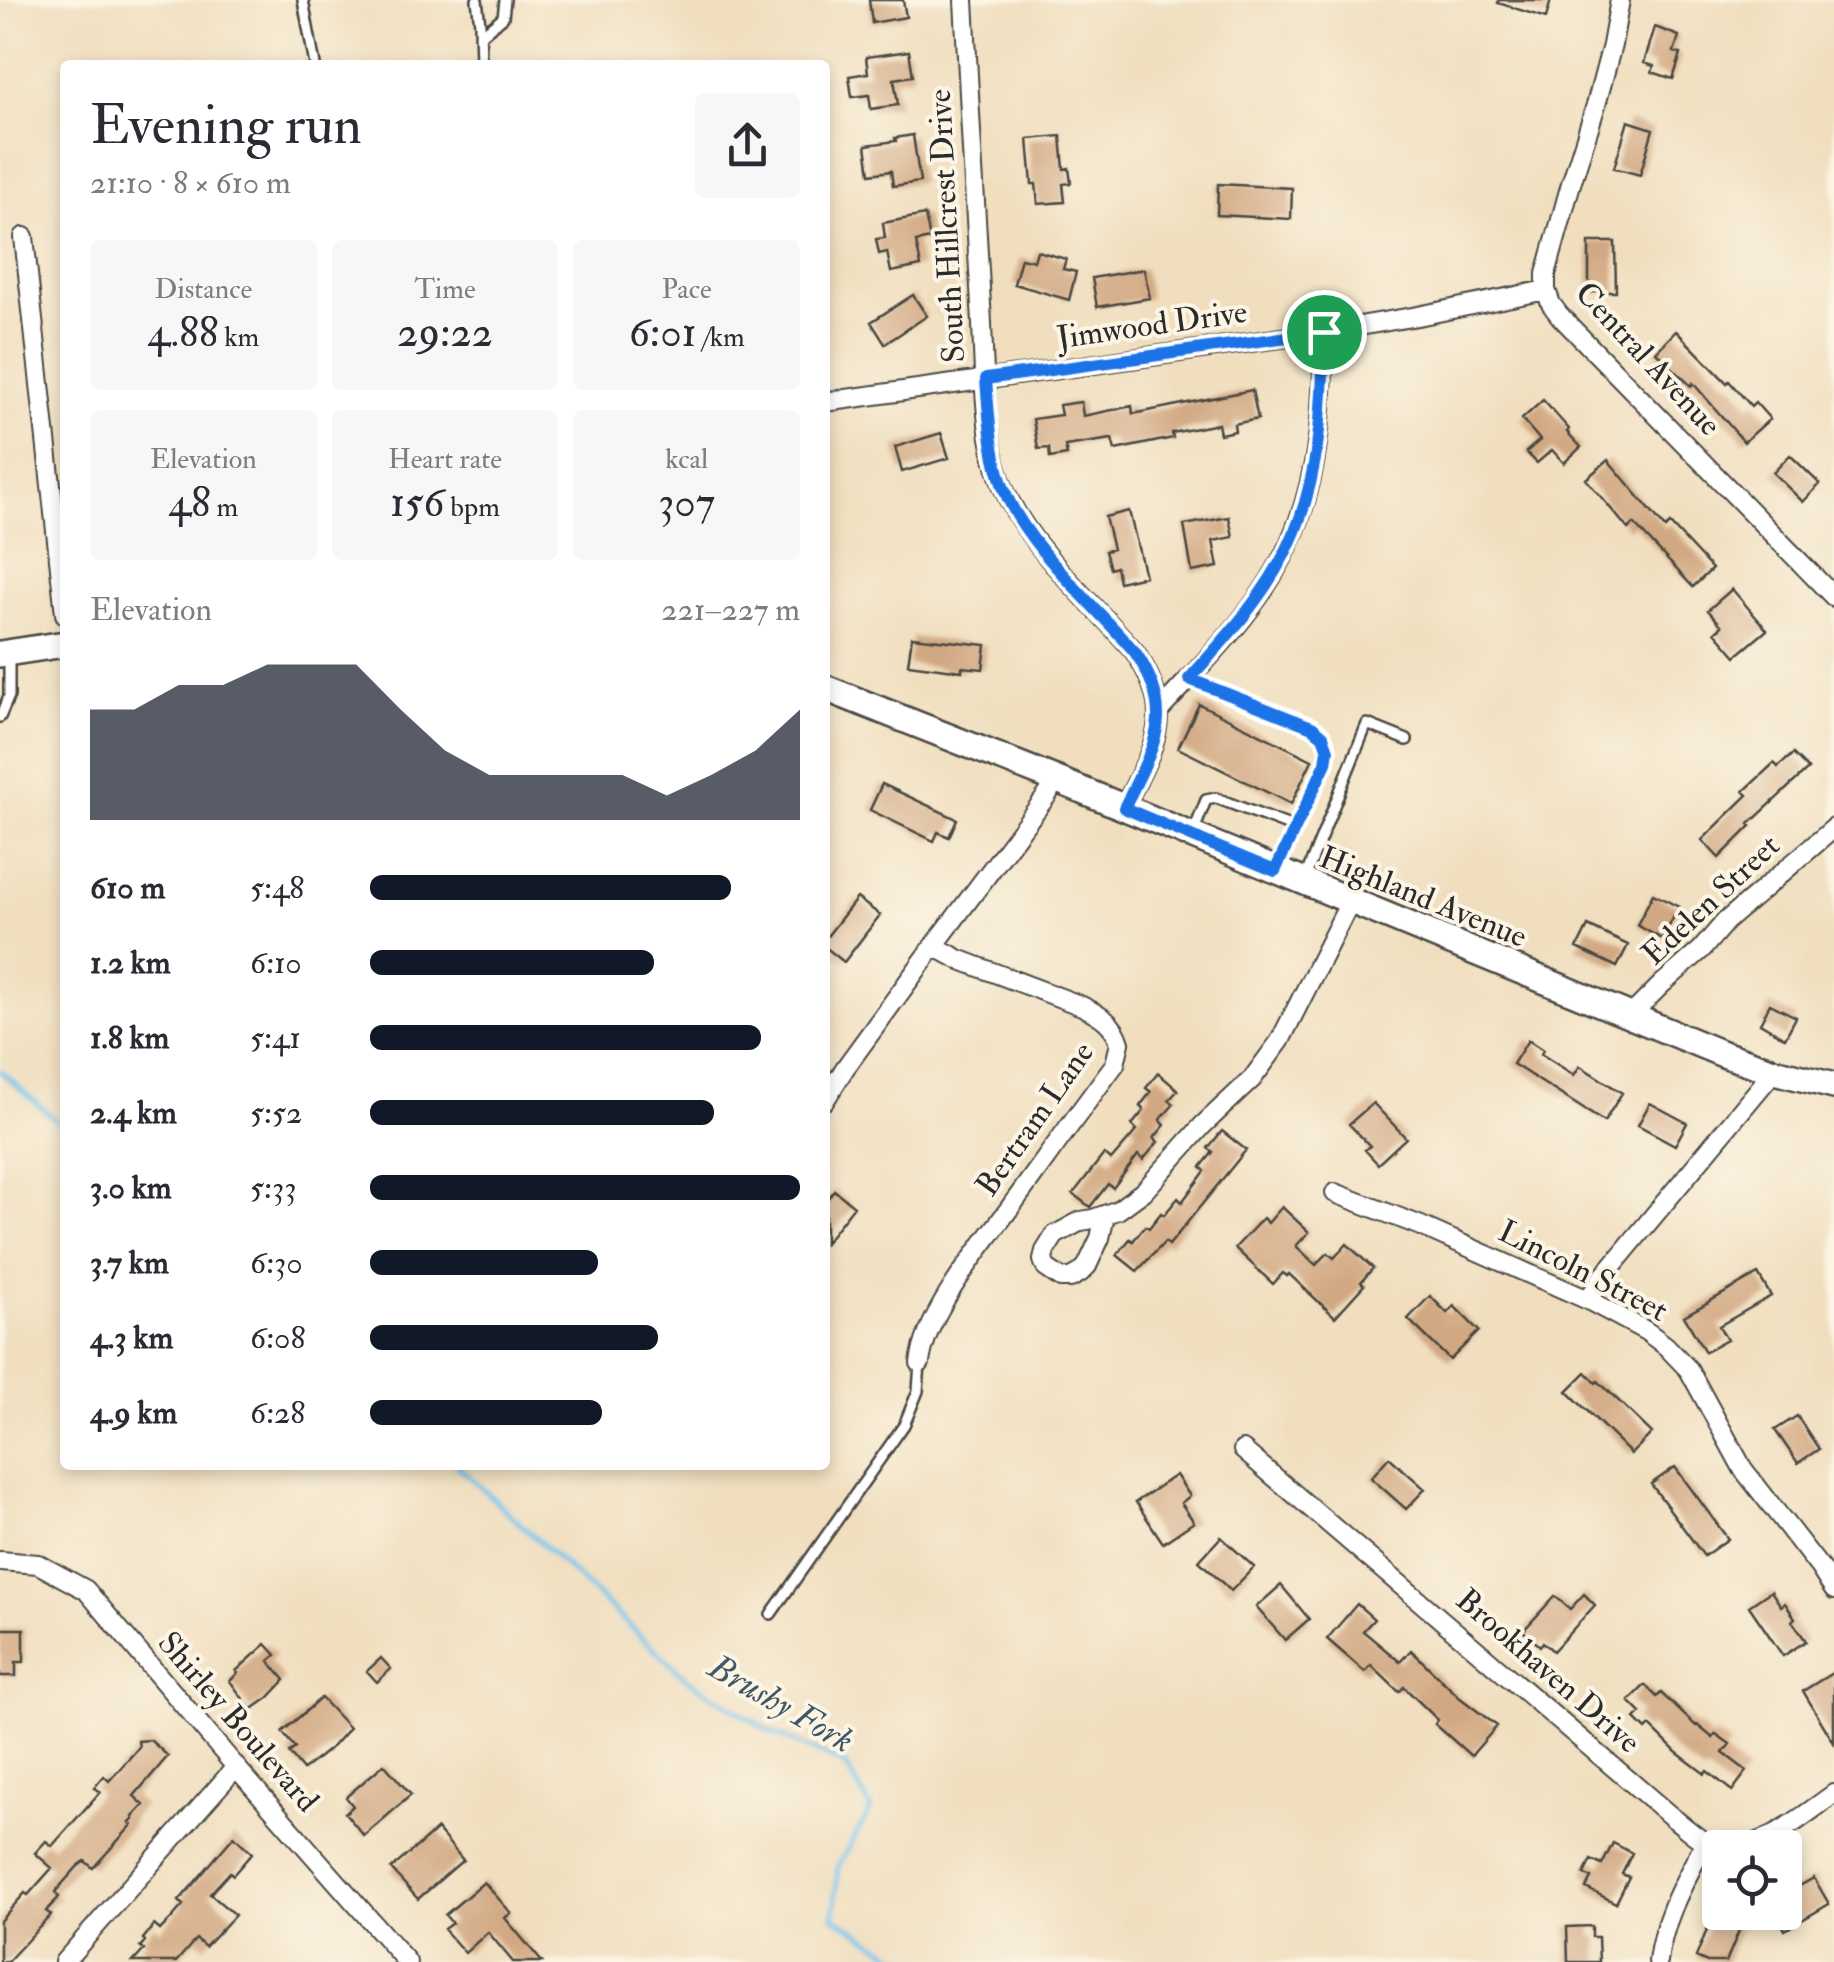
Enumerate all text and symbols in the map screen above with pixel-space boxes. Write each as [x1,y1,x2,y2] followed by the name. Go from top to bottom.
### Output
[920,88,974,364] street label: South Hillcrest Drive
[90,91,362,160] text: Evening run
[695,93,800,198] button: share
[90,163,291,203] text: 21:10 · 8 × 610 m
[154,272,252,307] text: Distance
[414,272,476,307] text: Time
[662,272,712,307] text: Pace
[1566,274,1730,444] street label: Central Avenue
[1282,290,1367,375] pin
[1053,292,1250,358] street label: Jimwood Drive
[1297,305,1352,360] icon: arrive
[147,307,218,359] text: 4.88
[397,307,493,359] text: 29:22
[629,307,696,359] text: 6:01
[218,320,259,355] text: km
[696,320,745,355] text: /km
[150,442,257,477] text: Elevation
[388,442,502,477] text: Heart rate
[665,442,708,477] text: kcal
[168,477,211,529] text: 48
[390,477,444,529] text: 156
[658,477,715,529] text: 307
[211,490,238,525] text: m
[444,490,500,525] text: bpm
[90,590,212,630] text: Elevation
[661,590,800,630] text: 221–227 m
[1634,826,1788,974] street label: Edelen Street
[1313,837,1533,957] street label: Highland Avenue
[90,868,165,908] text: 610 m
[250,868,304,908] text: 5:48
[90,943,171,983] text: 1.2 km
[250,943,302,983] text: 6:10
[90,1018,169,1058] text: 1.8 km
[250,1018,301,1058] text: 5:41
[967,1034,1103,1204] street label: Bertram Lane
[90,1093,177,1133] text: 2.4 km
[250,1093,302,1133] text: 5:52
[90,1168,172,1208] text: 3.0 km
[250,1168,297,1208] text: 5:33
[1492,1211,1674,1331] street label: Lincoln Street
[90,1243,169,1283] text: 3.7 km
[250,1243,303,1283] text: 6:30
[90,1318,173,1358] text: 4.3 km
[250,1318,305,1358] text: 6:08
[90,1393,177,1433] text: 4.9 km
[250,1393,305,1433] text: 6:28
[1448,1580,1648,1762] street label: Brookhaven Drive
[149,1624,327,1821] street label: Shirley Boulevard
[699,1644,861,1763] water label: Brushy Fork
[1702,1830,1802,1930] map controls
[1702,1830,1802,1930] button: locate

